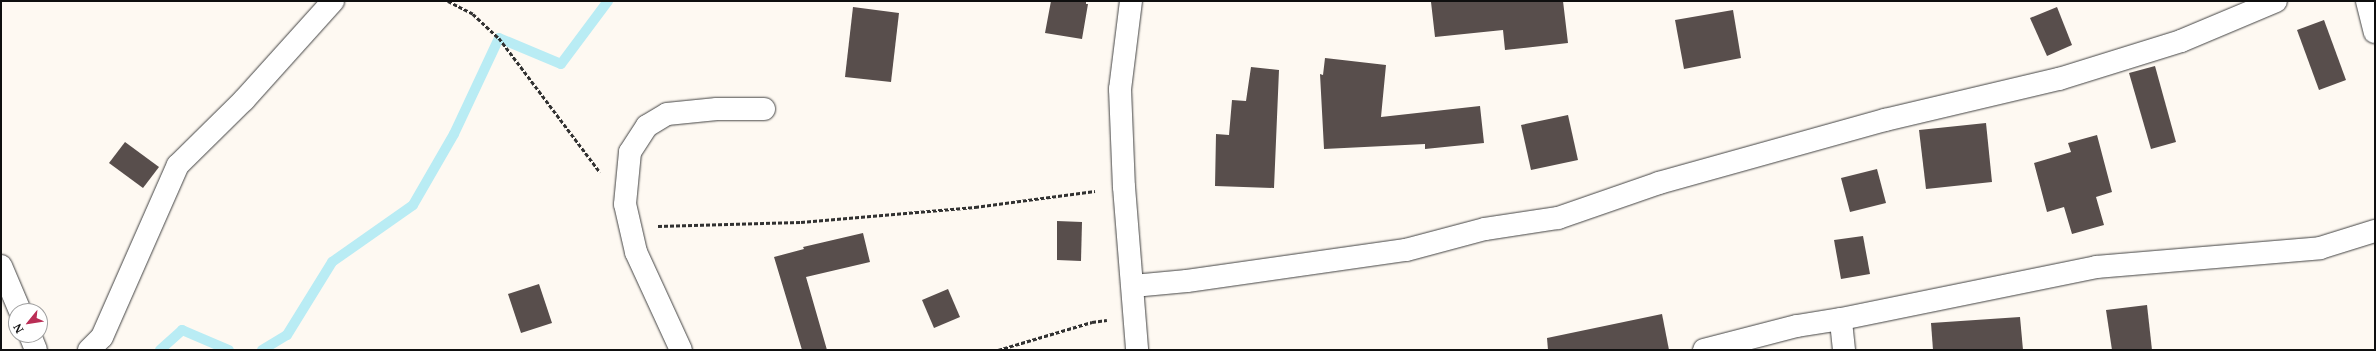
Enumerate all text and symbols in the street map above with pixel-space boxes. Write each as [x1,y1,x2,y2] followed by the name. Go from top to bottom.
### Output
[8,303,48,343] north arrow
[9,321,27,336] text: N

